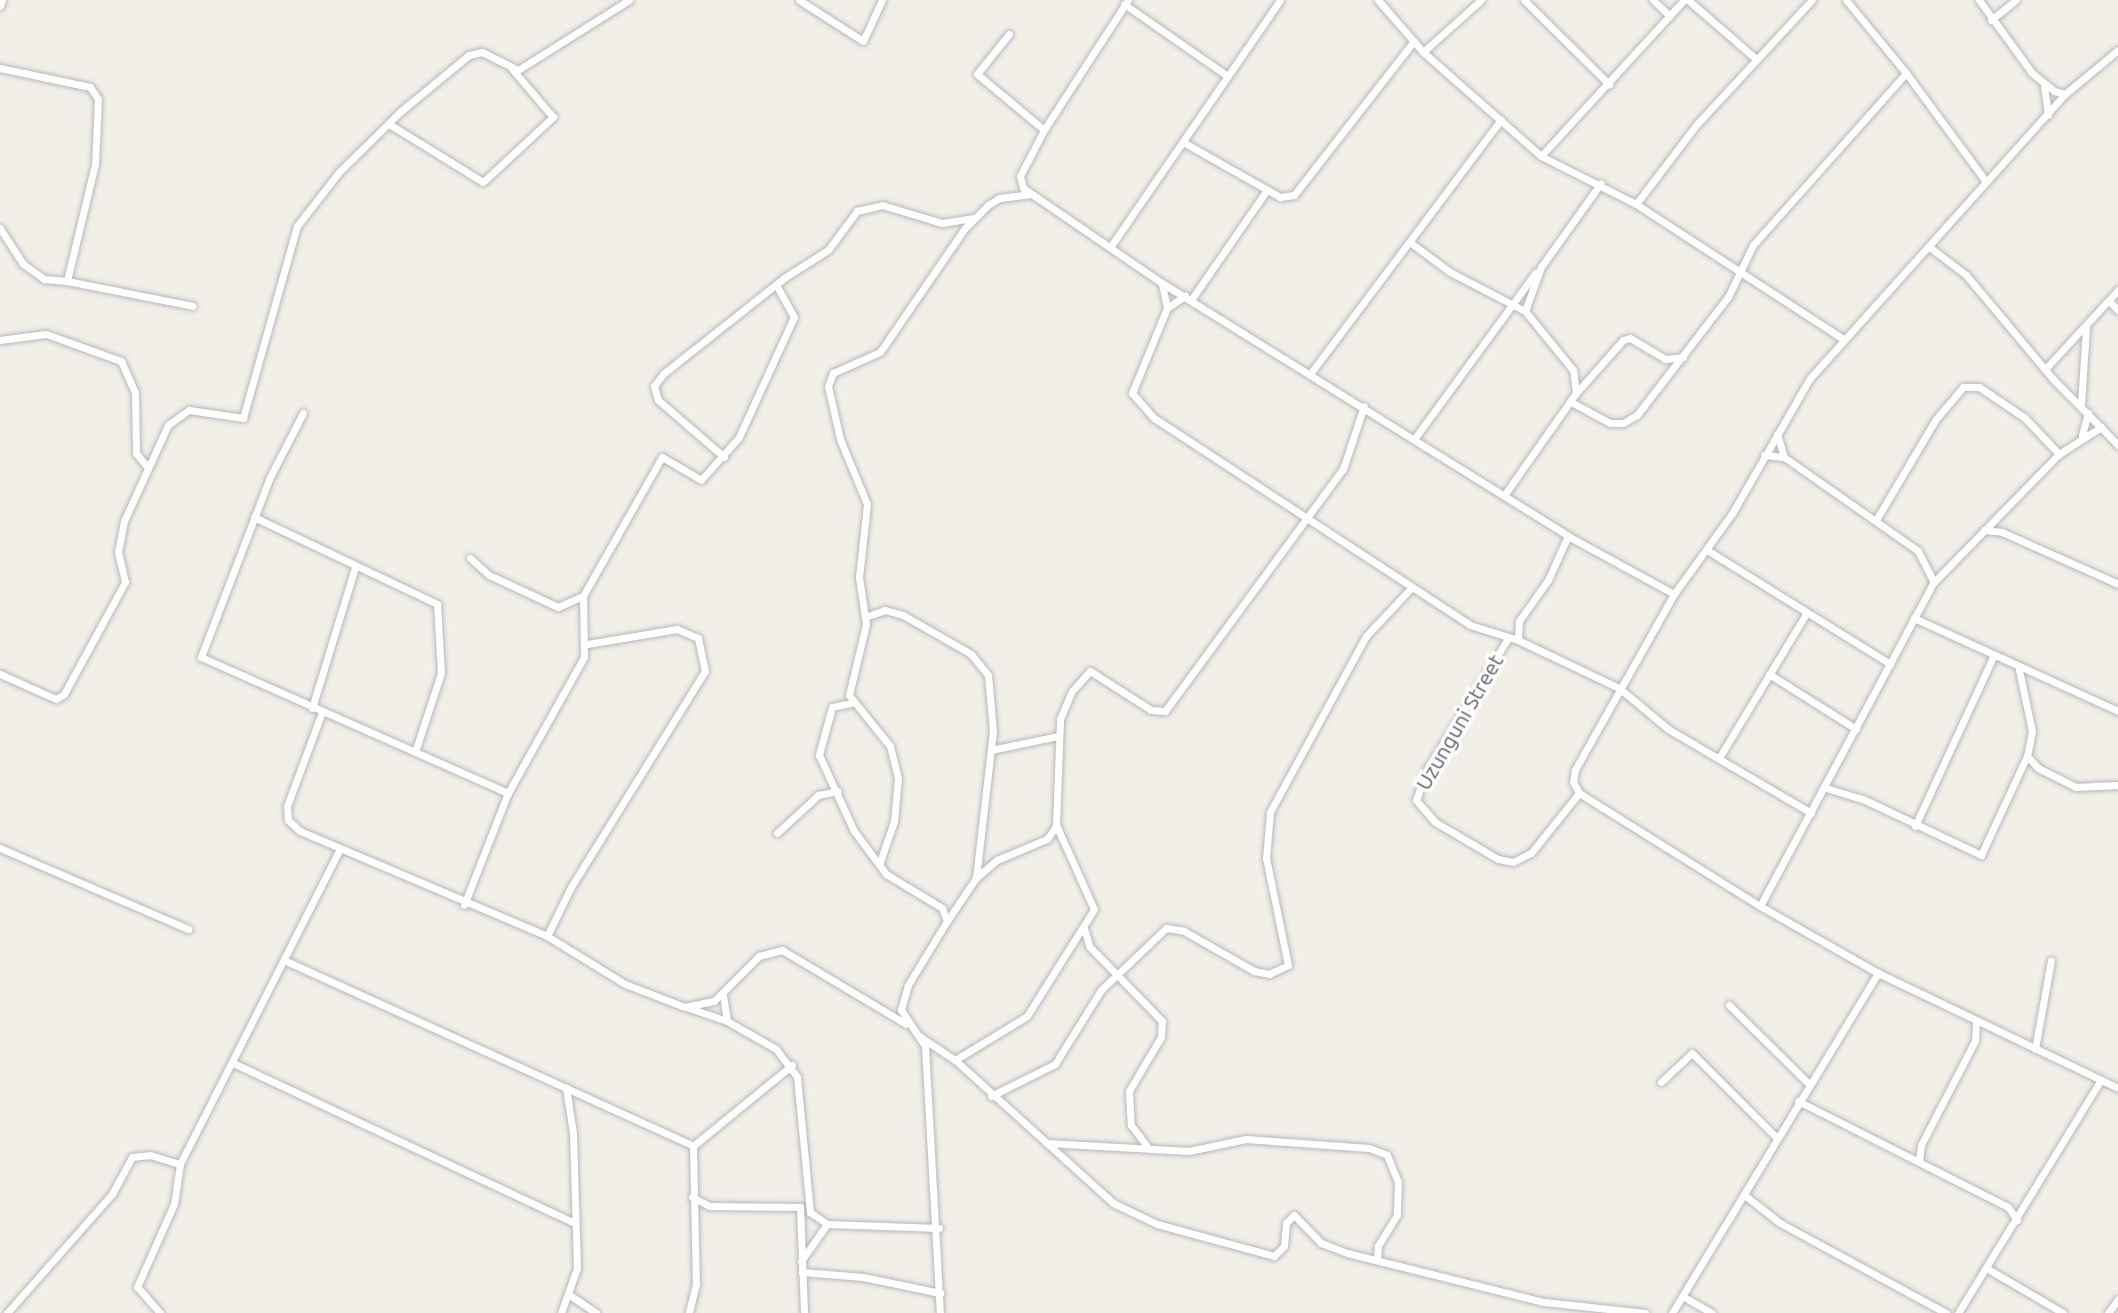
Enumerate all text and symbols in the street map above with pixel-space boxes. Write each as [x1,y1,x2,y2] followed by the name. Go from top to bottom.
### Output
[1410,650,1508,794] street label: Uzunguni Street

